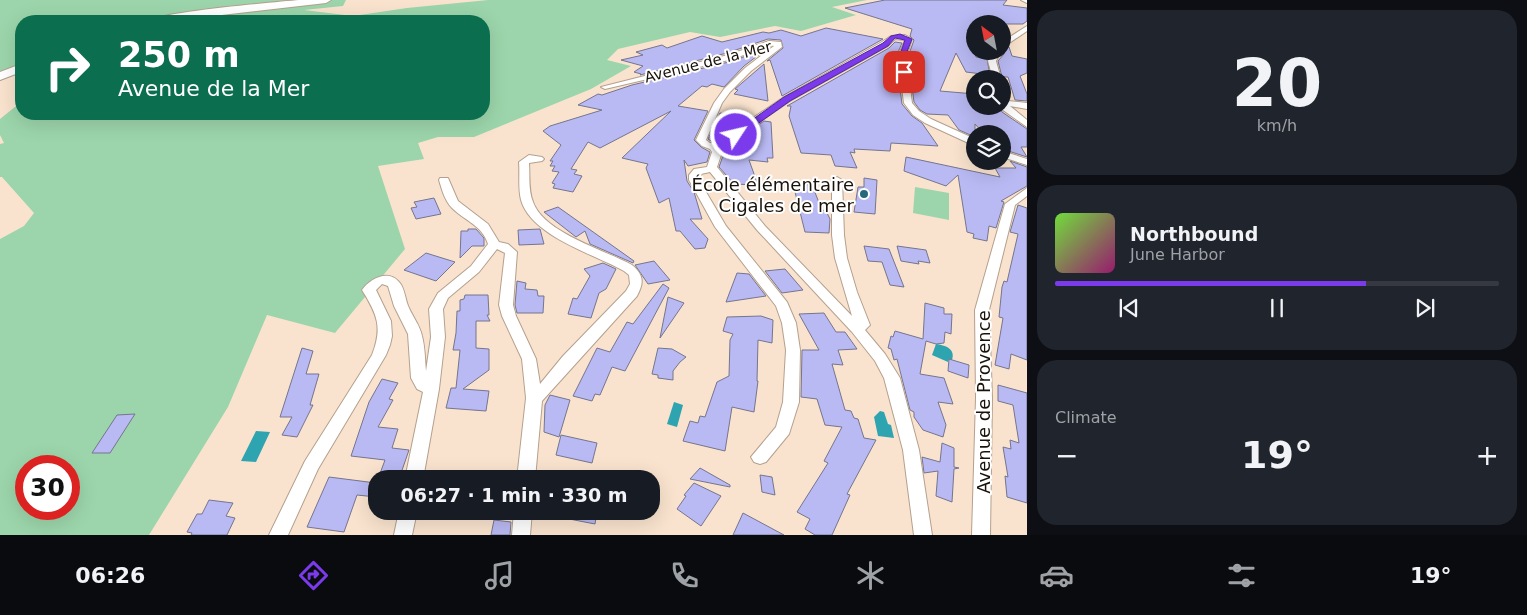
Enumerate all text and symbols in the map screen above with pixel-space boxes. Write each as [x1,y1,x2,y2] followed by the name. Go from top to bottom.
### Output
[966,15,1011,60] north arrow
[966,15,1011,170] map controls
[35,35,100,100] icon: right
[118,35,240,75] text: 250 m
[643,37,774,87] street label: Avenue de la Mer
[1232,46,1322,121] text: 20
[883,51,925,93] pin
[890,58,918,86] icon: arrive
[966,70,1011,115] button: search
[118,76,309,101] text: Avenue de la Mer
[709,108,761,160] position arrow
[1257,116,1297,135] text: km/h
[966,125,1011,170] button: layers
[692,174,855,216] place label: École élémentaire Cigales de mer
[858,188,870,200] marker: École élémentaire Cigales de mer
[1130,223,1258,245] text: Northbound
[1130,245,1225,264] text: June Harbor
[1115,294,1143,322] icon: previous
[1263,294,1291,322] icon: pause
[1411,294,1439,322] icon: next
[973,310,994,494] street label: Avenue de Provence
[1055,408,1117,427] text: Climate
[1241,433,1313,477] text: 19°
[1055,439,1078,472] text: −
[1476,439,1499,472] text: +
[15,455,80,520] speed limit sign: 30
[400,484,628,506] text: 06:27 · 1 min · 330 m
[296,558,331,593] icon: directions
[482,558,517,593] icon: music
[667,558,702,593] icon: phone
[853,558,888,593] icon: climate
[1039,558,1074,593] icon: car
[1224,558,1259,593] icon: filters
[75,563,145,588] text: 06:26
[1410,563,1452,588] text: 19°

